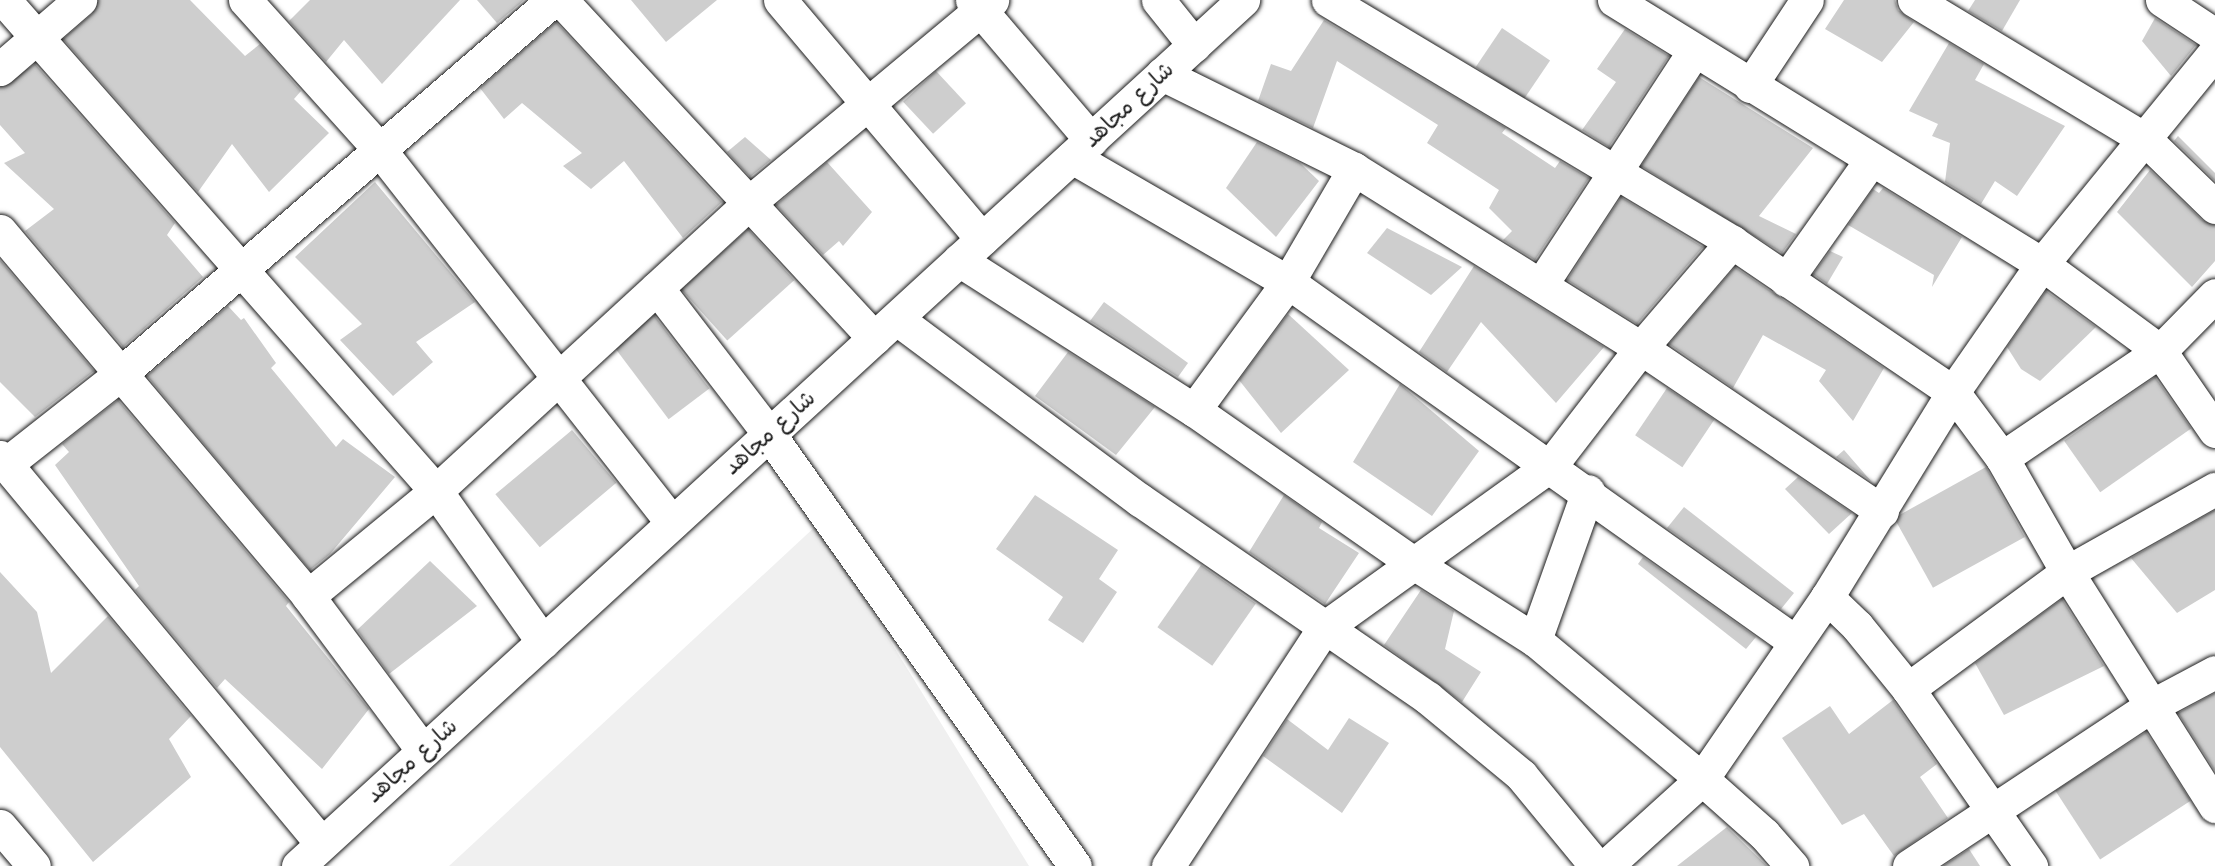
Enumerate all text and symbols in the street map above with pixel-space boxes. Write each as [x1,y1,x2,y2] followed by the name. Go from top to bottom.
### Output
[1078,57,1180,153] street label: شارع مجاهد
[719,385,821,481] street label: شارع مجاهد
[361,713,463,809] street label: شارع مجاهد

